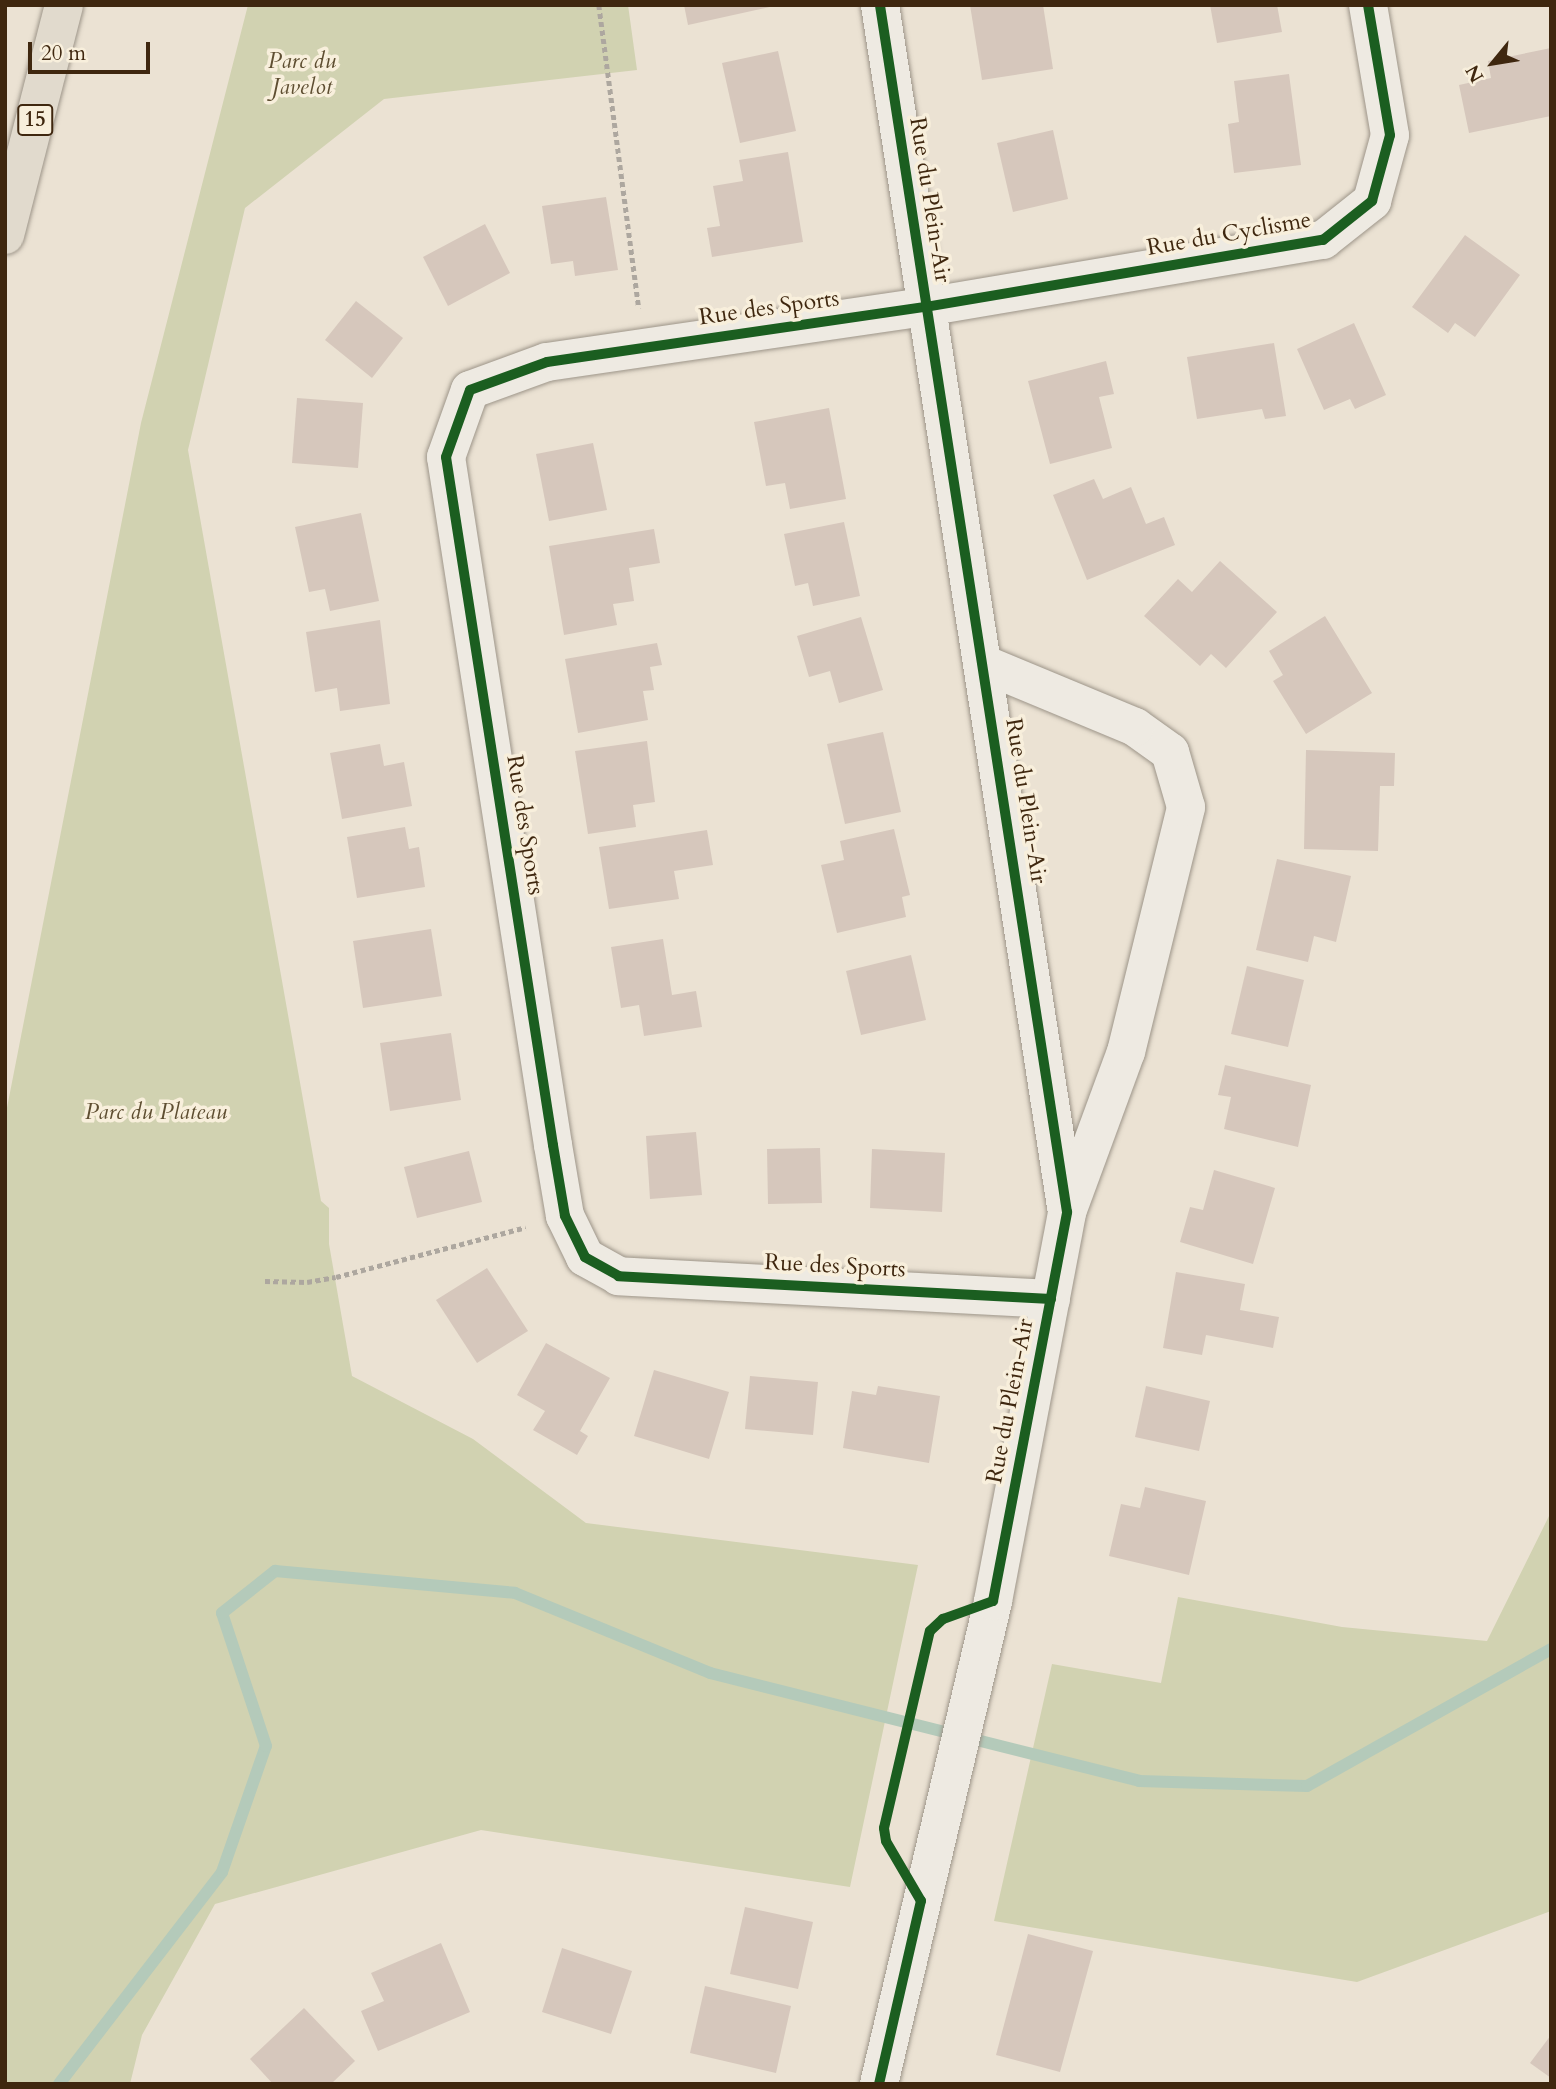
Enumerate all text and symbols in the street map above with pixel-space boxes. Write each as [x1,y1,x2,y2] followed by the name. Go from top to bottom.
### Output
[32,28,154,72] scale bar
[1458,28,1528,98] north arrow
[41,39,86,68] text: 20 m
[268,47,336,101] park label: Parc du Javelot
[1459,60,1490,87] text: N
[16,102,54,138] road number: 15
[903,115,957,285] street label: Rue du Plein-Air
[1145,206,1313,262] street label: Rue du Cyclisme
[697,285,841,331] street label: Rue des Sports
[999,716,1053,886] street label: Rue du Plein-Air
[500,753,550,897] street label: Rue des Sports
[85,1098,227,1126] park label: Parc du Plateau
[764,1249,906,1283] street label: Rue des Sports
[981,1316,1039,1486] street label: Rue du Plein-Air

